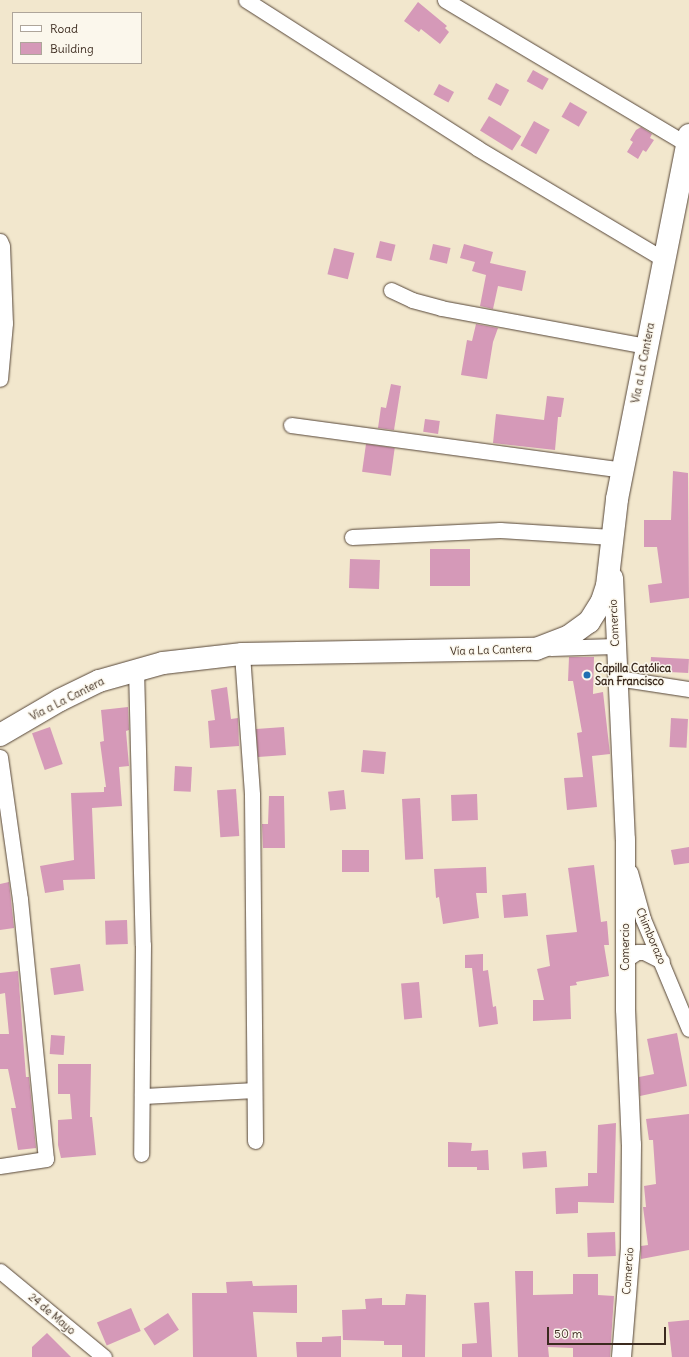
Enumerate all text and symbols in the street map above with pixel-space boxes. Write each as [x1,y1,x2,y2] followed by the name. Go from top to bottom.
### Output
[12,12,142,64] legend
[50,21,78,36] text: Road
[50,41,94,56] text: Building
[629,322,657,404] street label: Vía a La Cantera
[606,599,622,647] street label: Comercio
[450,642,532,658] street label: Vía a La Cantera
[595,662,671,688] place label: Capilla Católica San Francisco
[582,670,592,680] marker: Capilla Católica San Francisco
[28,675,106,723] street label: Vía a La Cantera
[633,906,669,966] street label: Chimborazo
[618,923,632,971] street label: Comercio
[620,1247,636,1295] street label: Comercio
[26,1291,78,1337] street label: 24 de Mayo
[549,1319,668,1345] scale bar
[554,1326,582,1341] text: 50 m

